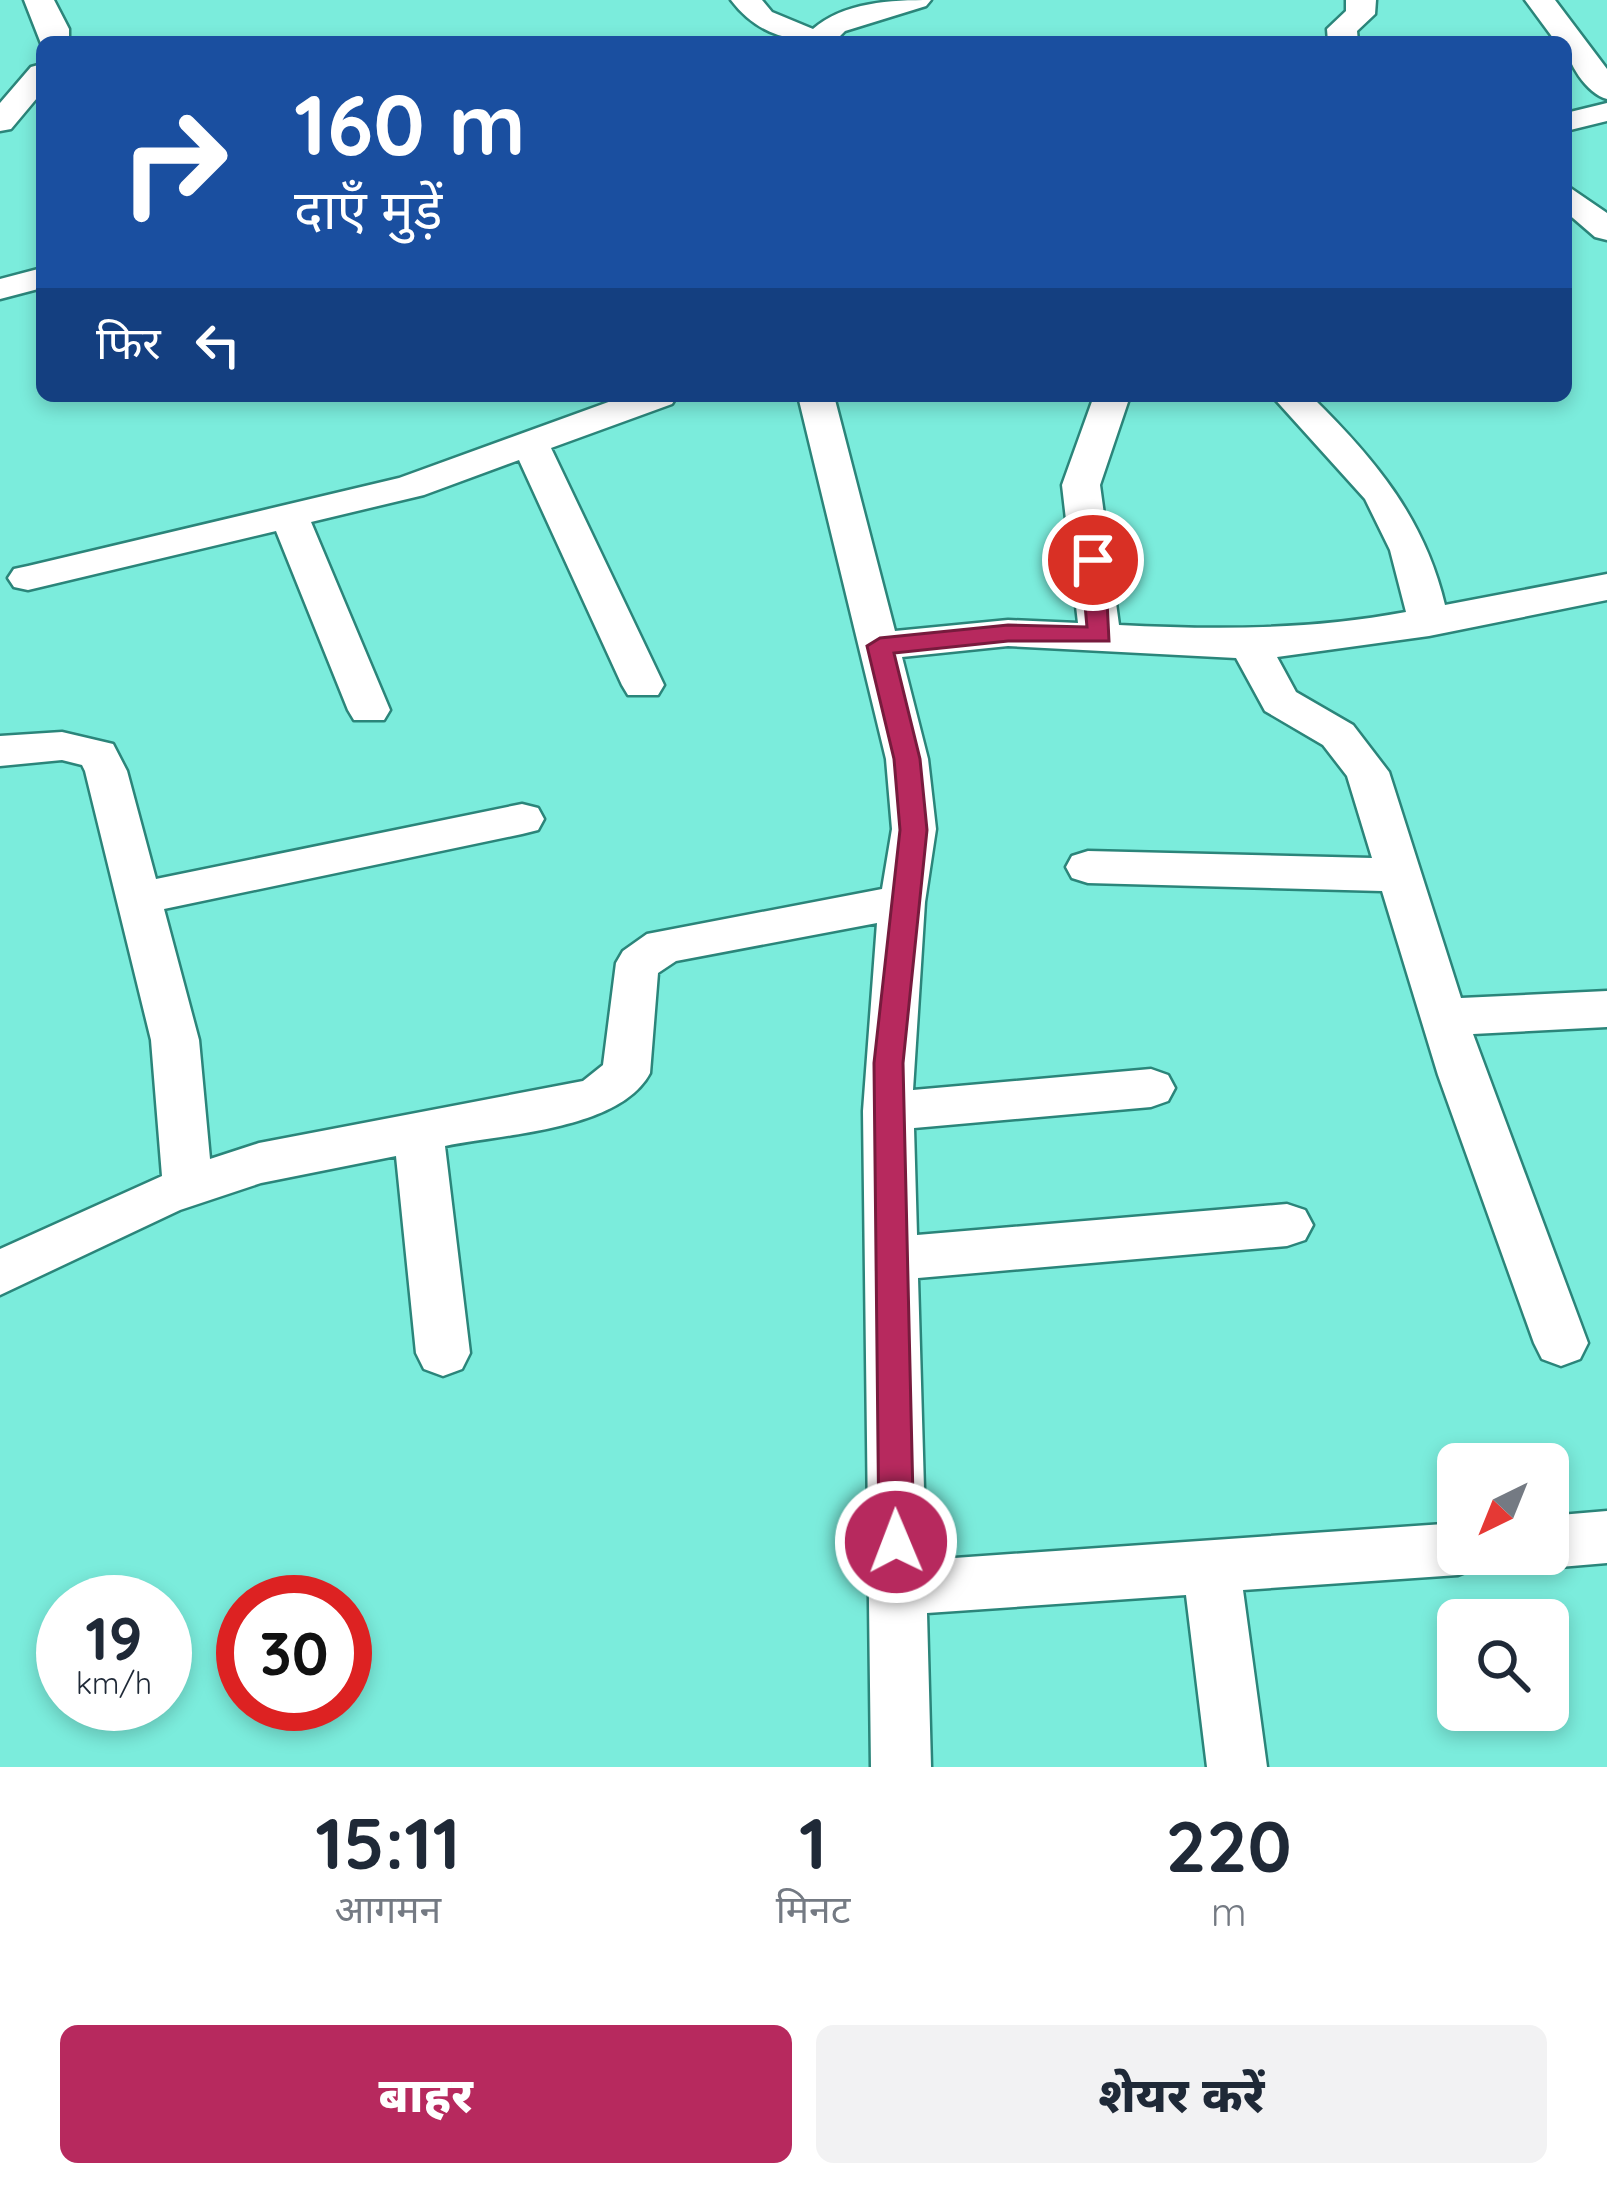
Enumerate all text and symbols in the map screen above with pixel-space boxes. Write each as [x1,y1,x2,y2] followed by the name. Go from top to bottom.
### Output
[294,71,526,176] text: 160 m
[96,84,252,240] icon: right
[294,175,442,243] text: दाएँ मुड़ें
[185,312,251,378] icon: left
[96,314,161,370] text: फिर
[1042,509,1144,611] pin
[1060,527,1126,593] icon: arrive
[1437,1443,1569,1575] north arrow
[1437,1443,1569,1731] map controls
[833,1479,959,1605] position arrow
[216,1575,372,1731] speed limit sign: 30
[1437,1599,1569,1731] button: search
[85,1600,143,1675] text: 19
[76,1664,152,1702] text: km/h
[315,1797,460,1887] text: 15:11
[799,1797,827,1887] text: 1
[1166,1800,1292,1890] text: 220
[334,1884,441,1933] text: आगमन
[776,1884,850,1933] text: मिनट
[1211,1887,1246,1936] text: m
[60,2025,792,2163] button: बाहर
[816,2025,1547,2163] button: शेयर करें

